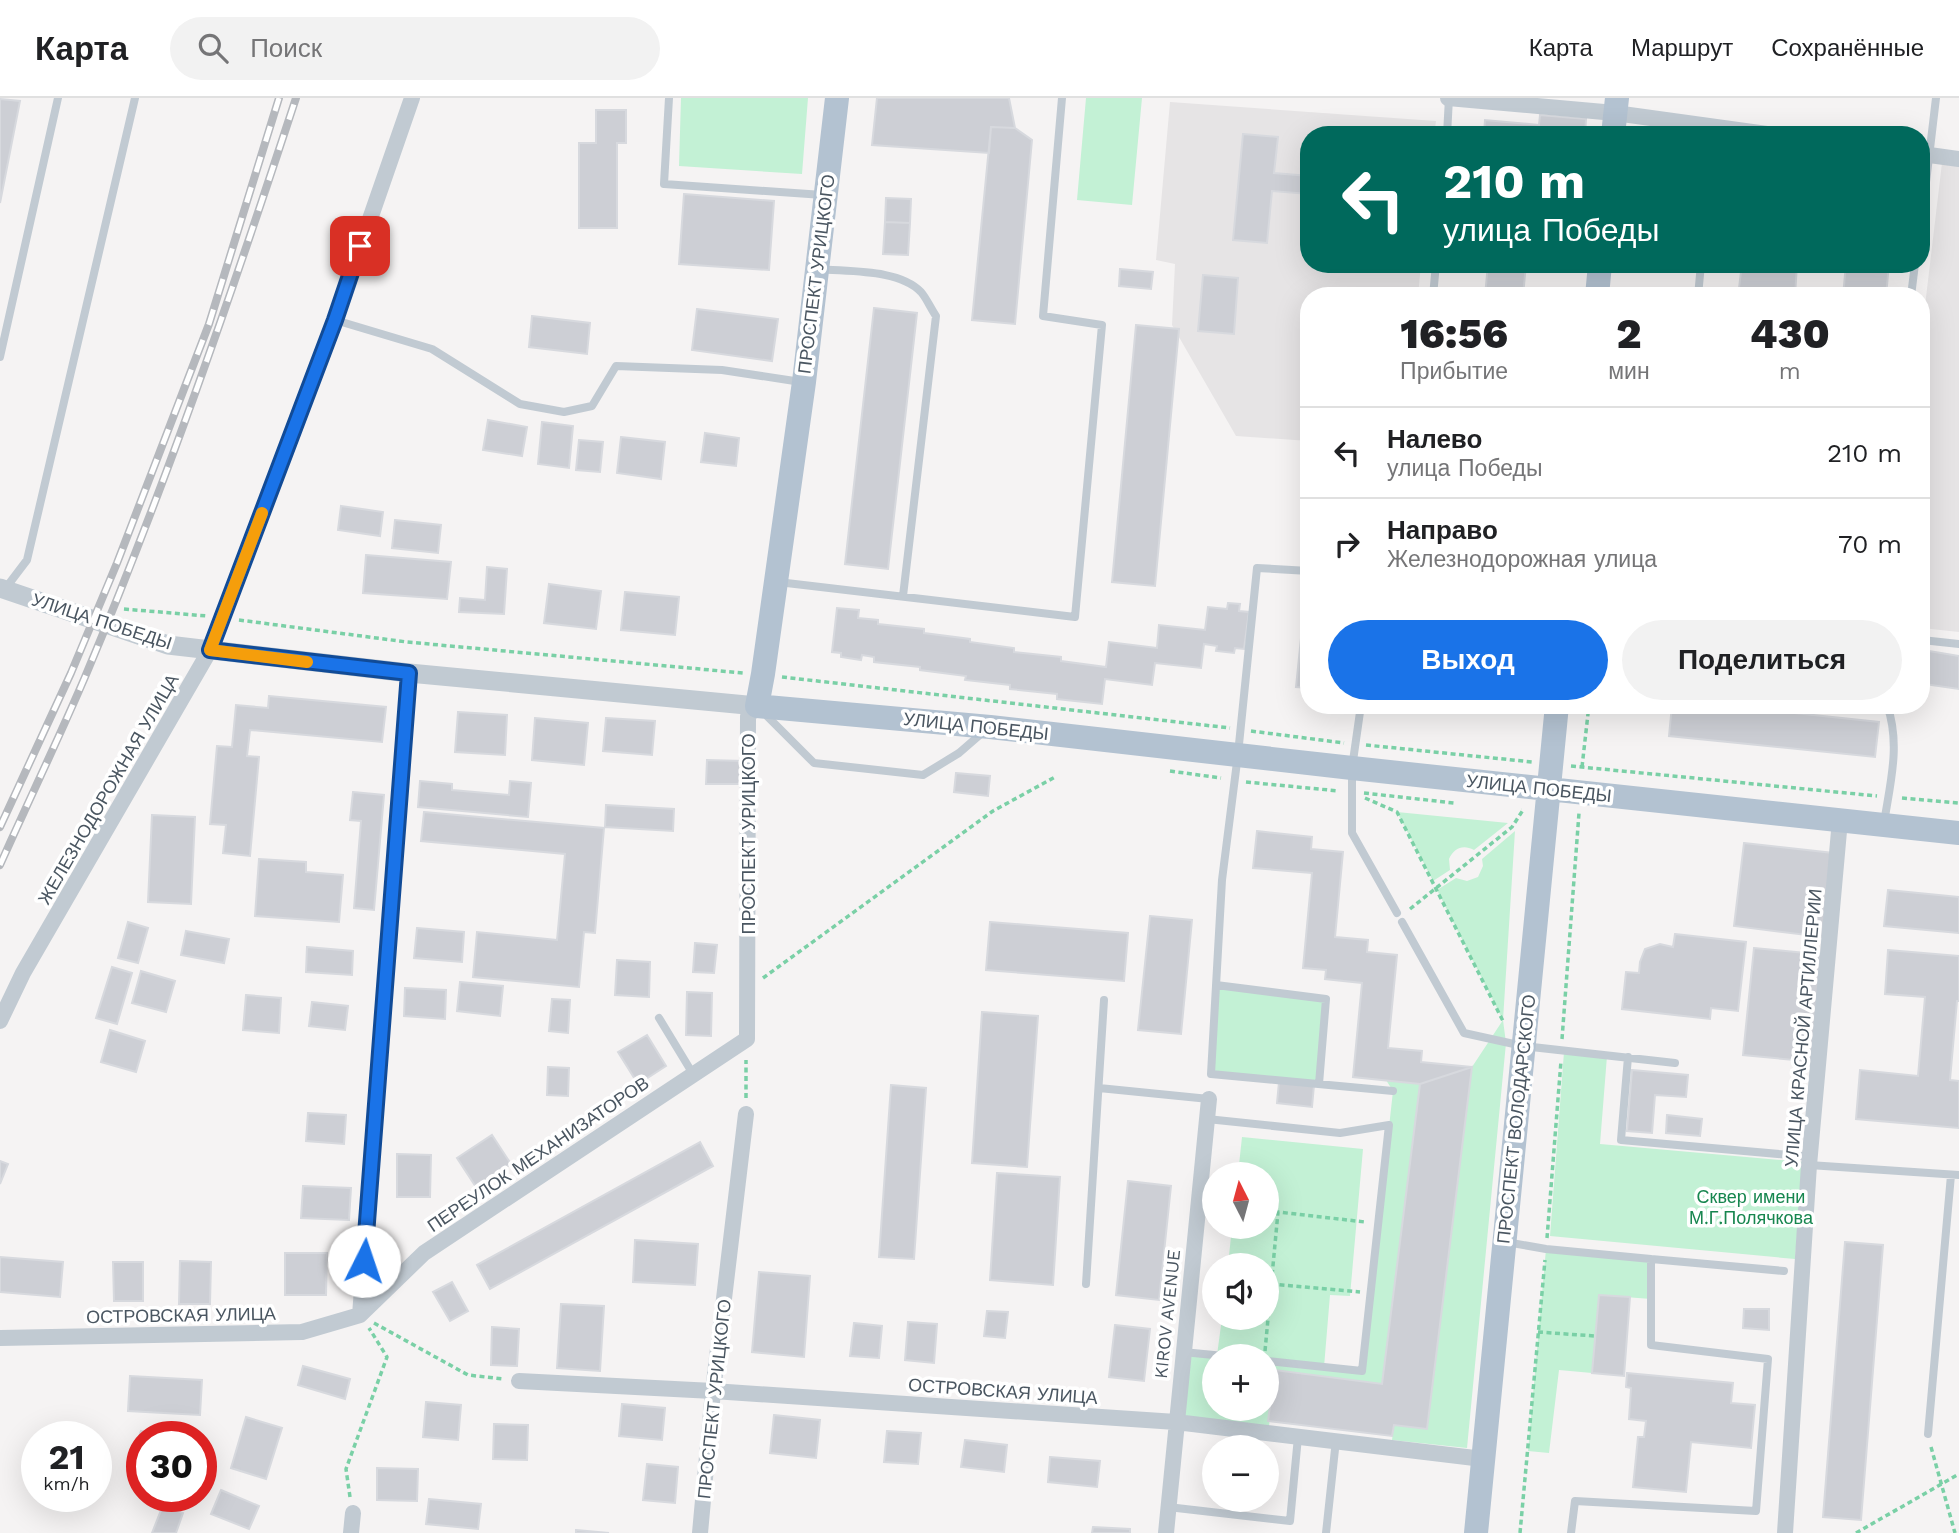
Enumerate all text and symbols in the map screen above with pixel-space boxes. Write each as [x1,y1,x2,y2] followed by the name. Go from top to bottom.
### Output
[170,17,660,80] search box
[35,29,128,68] text: Карта
[194,29,232,67] icon: search
[250,33,322,63] text: Поиск
[1529,34,1593,62] text: Карта
[1631,34,1733,62] text: Маршрут
[1771,34,1924,62] text: Сохранённые
[1443,152,1585,210] text: 210 m
[1328,154,1419,245] icon: left
[793,173,839,375] street label: ПРОСПЕКТ УРИЦКОГО
[1443,211,1659,249] text: улица Победы
[330,216,390,276] pin
[341,227,379,265] icon: arrive
[1400,309,1508,358] text: 16:56
[1616,309,1642,358] text: 2
[1750,309,1830,358] text: 430
[1400,358,1508,385] text: Прибытие
[1608,358,1650,385] text: мин
[1779,358,1801,385] text: m
[1387,424,1482,454] text: Налево
[1328,434,1366,472] icon: left
[1827,438,1902,468] text: 210 m
[1387,455,1543,482] text: улица Победы
[1387,515,1498,545] text: Направо
[1328,525,1366,563] icon: right
[1838,529,1902,559] text: 70 m
[1387,546,1657,573] text: Железнодорожная улица
[29,588,175,654] street label: УЛИЦА ПОБЕДЫ
[1328,620,1608,700] button: Выход
[1622,620,1902,700] button: Поделиться
[33,670,183,908] street label: ЖЕЛЕЗНОДОРОЖНАЯ УЛИЦА
[902,708,1050,744] street label: УЛИЦА ПОБЕДЫ
[738,734,759,934] street label: ПРОСПЕКТ УРИЦКОГО
[1465,770,1613,806] street label: УЛИЦА ПОБЕДЫ
[1780,888,1826,1168] street label: УЛИЦА КРАСНОЙ АРТИЛЛЕРИИ
[1492,993,1540,1245] street label: ПРОСПЕКТ ВОЛОДАРСКОГО
[423,1072,653,1236] street label: ПЕРЕУЛОК МЕХАНИЗАТОРОВ
[1202,1162,1279,1239] north arrow
[1202,1162,1279,1512] map controls
[1689,1186,1814,1228] park label: Сквер имени М.Г.Полячкова
[327,1224,401,1298] position arrow
[1150,1248,1184,1380] street label: KIROV AVENUE
[1202,1253,1279,1330] button: sound
[693,1298,735,1500] street label: ПРОСПЕКТ УРИЦКОГО
[86,1303,276,1327] street label: ОСТРОВСКАЯ УЛИЦА
[1202,1344,1279,1421] button: +
[908,1374,1098,1408] street label: ОСТРОВСКАЯ УЛИЦА
[126,1421,217,1512] speed limit sign: 30
[1202,1435,1279,1512] button: −
[49,1436,84,1478] text: 21
[43,1473,90,1494] text: km/h

